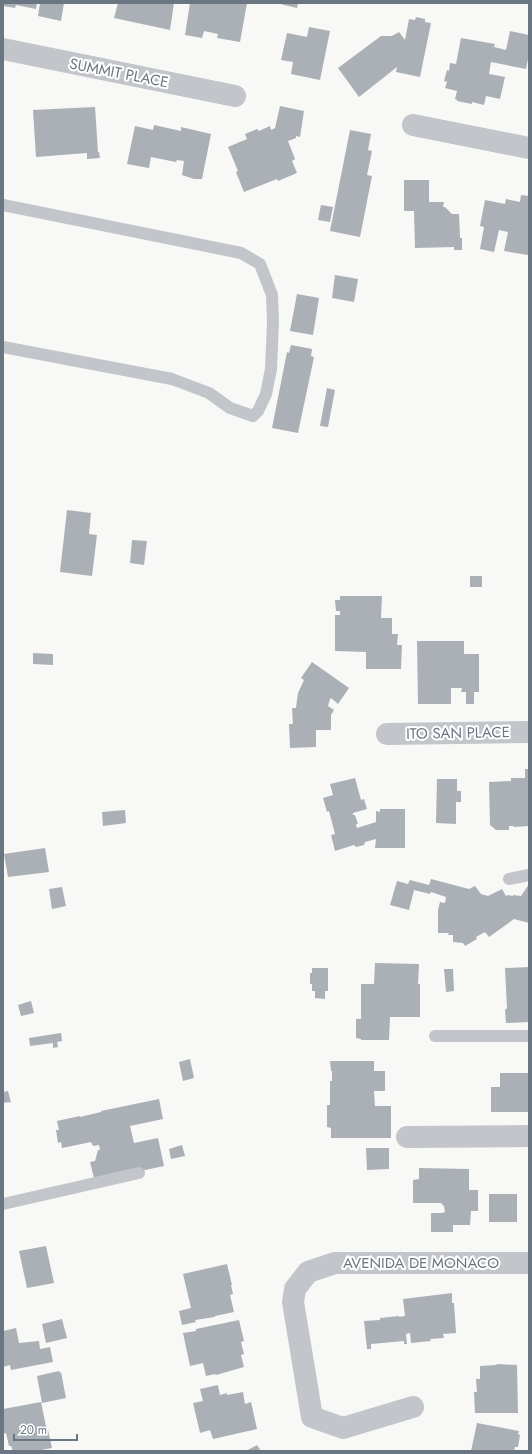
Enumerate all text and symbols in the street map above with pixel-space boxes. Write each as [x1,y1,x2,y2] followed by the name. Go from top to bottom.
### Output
[68,53,170,93] street label: SUMMIT PLACE
[406,721,510,745] street label: ITO SAN PLACE
[343,1252,499,1274] street label: AVENIDA DE MONACO
[14,1416,77,1442] scale bar
[20,1421,47,1439] text: 20 m

